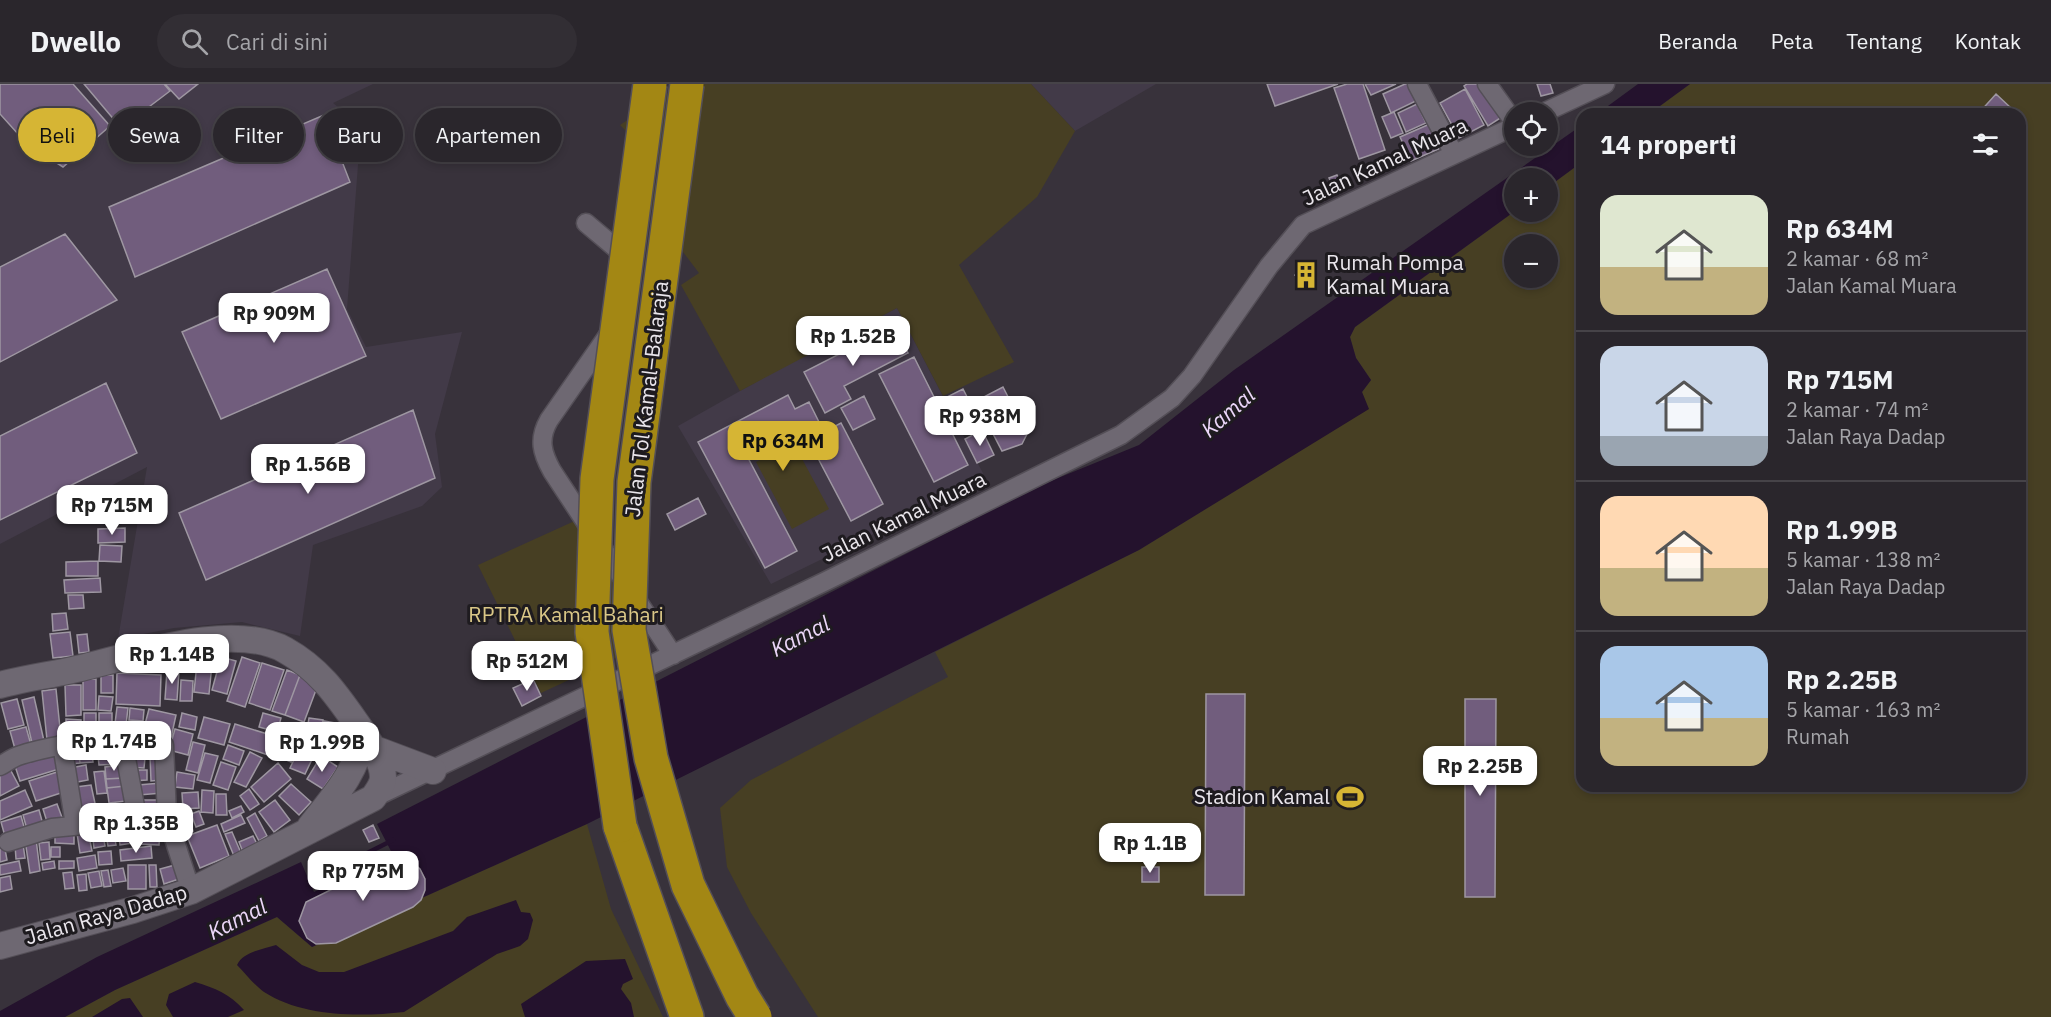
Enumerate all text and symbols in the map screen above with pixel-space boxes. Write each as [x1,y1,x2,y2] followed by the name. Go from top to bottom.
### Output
[157,14,577,68] search box
[30,23,121,60] text: Dwello
[178,25,211,58] icon: search
[226,27,328,56] text: Cari di sini
[1658,27,1738,55] text: Beranda
[1771,27,1813,55] text: Peta
[1846,27,1922,55] text: Tentang
[1955,27,2021,55] text: Kontak
[1504,102,1558,288] map controls
[1504,102,1558,156] button: locate
[18,108,96,162] chip: Beli
[108,108,201,162] chip: Sewa
[213,108,304,162] chip: Filter
[316,108,403,162] chip: Baru
[415,108,562,162] chip: Apartemen
[1297,111,1472,212] street label: Jalan Kamal Muara
[1600,127,1737,161] text: 14 properti
[1969,128,2002,161] icon: filters
[1504,168,1558,222] button: +
[1786,211,1894,245] text: Rp 634M
[1648,219,1720,291] icon: home
[1504,234,1558,288] button: −
[1786,245,1928,272] text: 2 kamar · 68 m²
[1326,248,1464,300] place label: Rumah Pompa Kamal Muara
[1291,260,1321,290] building icon: Rumah Pompa Kamal Muara
[1786,272,1957,299] text: Jalan Kamal Muara
[618,279,674,518] street label: Jalan Tol Kamal–Balaraja
[219,293,329,344] pin: Rp 909M
[233,299,315,326] text: Rp 909M
[791,316,915,367] pin: Rp 1.52B
[810,322,896,349] text: Rp 1.52B
[1786,362,1894,396] text: Rp 715M
[1648,370,1720,442] icon: home
[1194,380,1261,443] water label: Kamal
[925,396,1035,447] pin: Rp 938M
[1786,396,1928,423] text: 2 kamar · 74 m²
[939,402,1021,429] text: Rp 938M
[728,421,838,472] pin: Rp 634M
[1786,423,1945,450] text: Jalan Raya Dadap
[742,427,824,454] text: Rp 634M
[246,444,370,495] pin: Rp 1.56B
[265,450,351,477] text: Rp 1.56B
[817,464,990,568] street label: Jalan Kamal Muara
[57,485,167,536] pin: Rp 715M
[71,491,153,518] text: Rp 715M
[1786,512,1898,546] text: Rp 1.99B
[1648,520,1720,592] icon: home
[1786,546,1940,573] text: 5 kamar · 138 m²
[1786,573,1945,600] text: Jalan Raya Dadap
[468,600,664,628] park label: RPTRA Kamal Bahari
[765,608,834,663] water label: Kamal
[110,634,234,685] pin: Rp 1.14B
[129,640,215,667] text: Rp 1.14B
[472,641,582,692] pin: Rp 512M
[486,647,568,674] text: Rp 512M
[1786,662,1898,696] text: Rp 2.25B
[1648,670,1720,742] icon: home
[1786,696,1940,723] text: 5 kamar · 163 m²
[52,721,176,772] pin: Rp 1.74B
[260,722,384,773] pin: Rp 1.99B
[1786,723,1850,750] text: Rumah
[71,727,157,754] text: Rp 1.74B
[279,728,365,755] text: Rp 1.99B
[1418,746,1542,797] pin: Rp 2.25B
[1437,752,1523,779] text: Rp 2.25B
[1194,782,1330,810] place label: Stadion Kamal
[1335,782,1365,812] sports icon: Stadion Kamal
[74,803,198,854] pin: Rp 1.35B
[93,809,179,836] text: Rp 1.35B
[1095,823,1205,874] pin: Rp 1.1B
[1113,829,1187,856] text: Rp 1.1B
[308,851,418,902] pin: Rp 775M
[322,857,404,884] text: Rp 775M
[21,878,190,951] street label: Jalan Raya Dadap
[202,891,271,946] water label: Kamal

